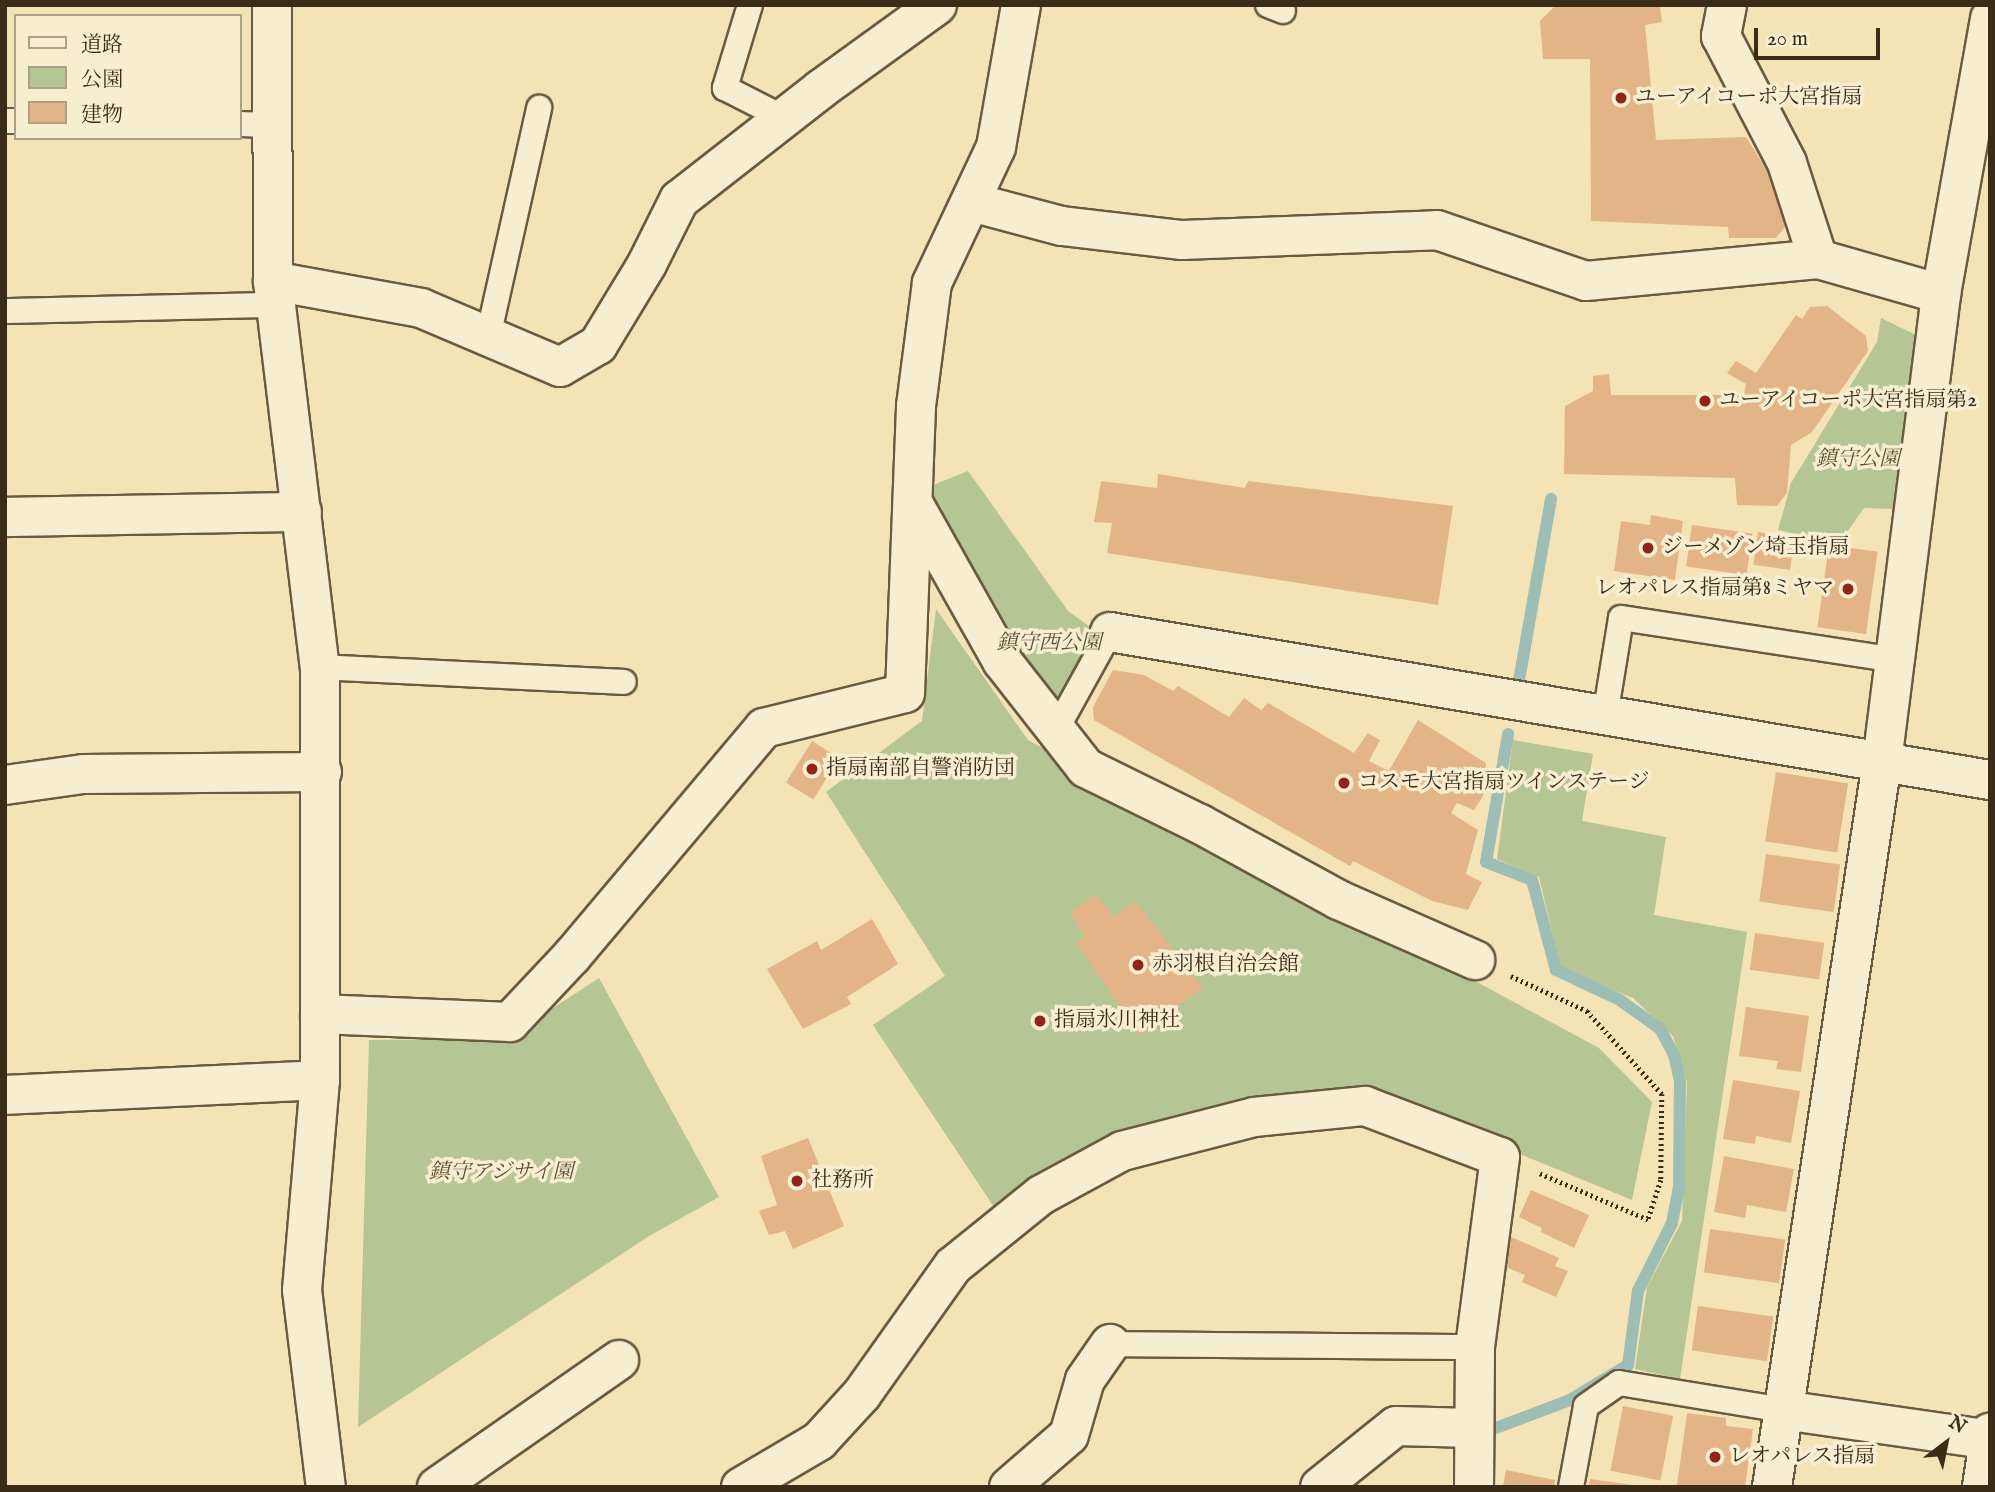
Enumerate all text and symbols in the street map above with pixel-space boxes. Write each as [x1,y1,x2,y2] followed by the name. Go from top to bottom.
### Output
[14,14,242,140] legend
[1757,14,1883,58] scale bar
[1767,26,1808,53] text: 20 m
[81,32,123,59] text: 道路
[81,67,123,94] text: 公園
[1635,85,1866,111] place label: ユーアイコーポ大宮指扇
[1613,90,1629,106] marker: ユーアイコーポ大宮指扇
[81,102,123,129] text: 建物
[1719,388,1981,414] place label: ユーアイコーポ大宮指扇第2
[1697,393,1713,409] marker: ユーアイコーポ大宮指扇第2
[1816,447,1900,473] park label: 鎮守公園
[1662,535,1851,561] place label: ジーメゾン埼玉指扇
[1640,540,1656,556] marker: ジーメゾン埼玉指扇
[1595,576,1834,602] place label: レオパレス指扇第8ミヤマ
[1840,581,1856,597] marker: レオパレス指扇第8ミヤマ
[997,631,1101,657] park label: 鎮守西公園
[826,756,1015,782] place label: 指扇南部自警消防団
[804,761,820,777] marker: 指扇南部自警消防団
[1358,770,1652,796] place label: コスモ大宮指扇ツインステージ
[1336,775,1352,791] marker: コスモ大宮指扇ツインステージ
[1152,952,1299,978] place label: 赤羽根自治会館
[1130,957,1146,973] marker: 赤羽根自治会館
[1054,1008,1180,1034] place label: 指扇氷川神社
[1032,1013,1048,1029] marker: 指扇氷川神社
[428,1160,574,1186] park label: 鎮守アジサイ園
[811,1168,874,1194] place label: 社務所
[789,1173,805,1189] marker: 社務所
[1911,1408,1981,1478] north arrow
[1944,1411,1970,1440] text: N
[1729,1444,1876,1470] place label: レオパレス指扇
[1707,1449,1723,1465] marker: レオパレス指扇

